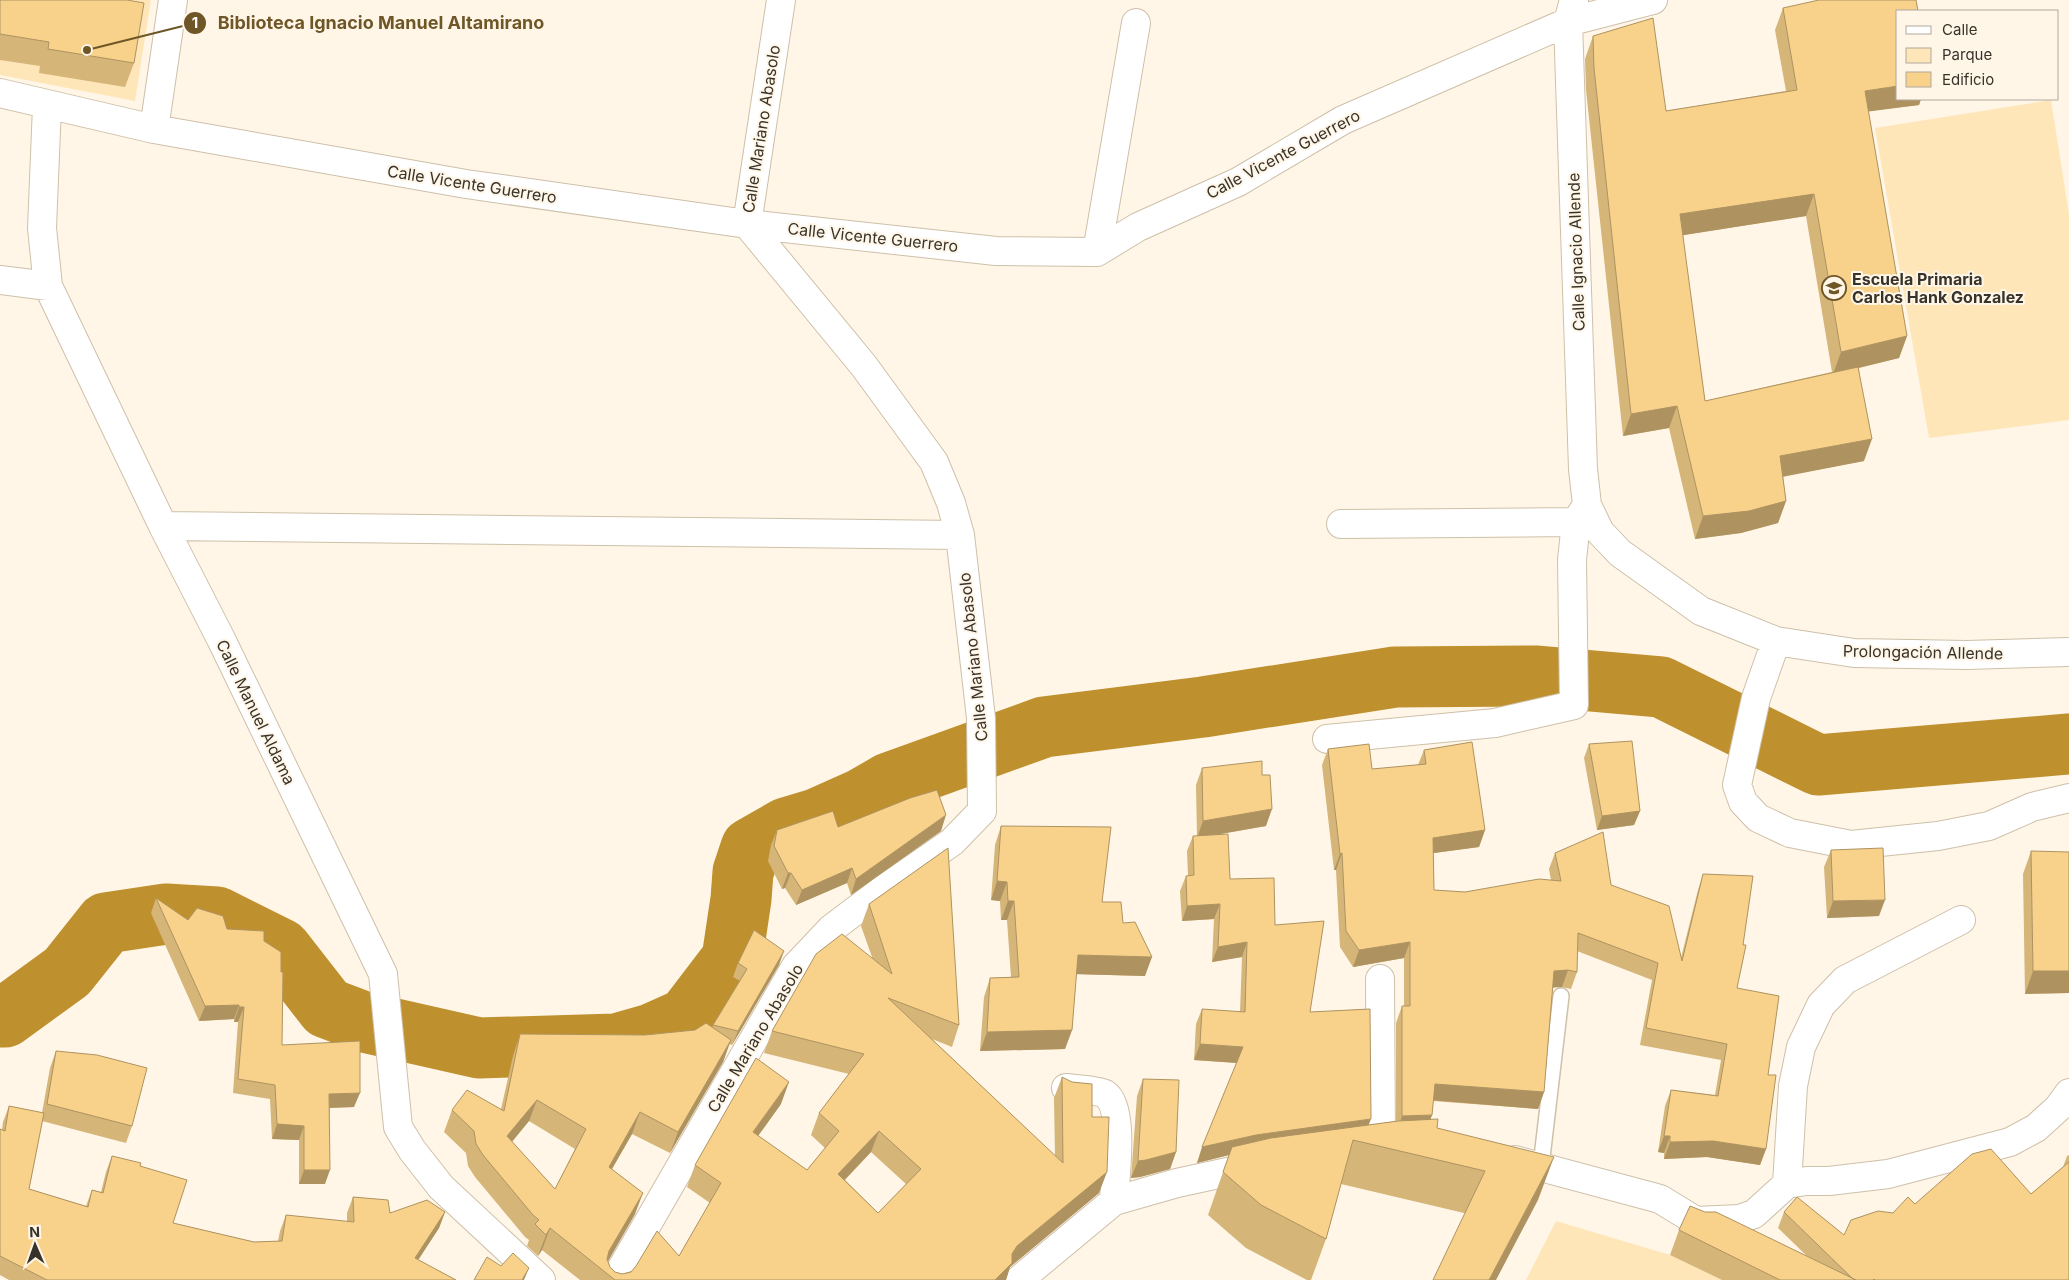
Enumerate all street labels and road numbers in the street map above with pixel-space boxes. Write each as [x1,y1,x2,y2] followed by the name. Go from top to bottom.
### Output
[738,44,784,214] street label: Calle Mariano Abasolo
[1203,105,1363,203] street label: Calle Vicente Guerrero
[386,161,558,207] street label: Calle Vicente Guerrero
[1563,172,1589,332] street label: Calle Ignacio Allende
[787,218,959,256] street label: Calle Vicente Guerrero
[954,571,992,743] street label: Calle Mariano Abasolo
[212,636,300,788] street label: Calle Manuel Aldama
[1843,641,2003,663] street label: Prolongación Allende
[703,960,807,1116] street label: Calle Mariano Abasolo

